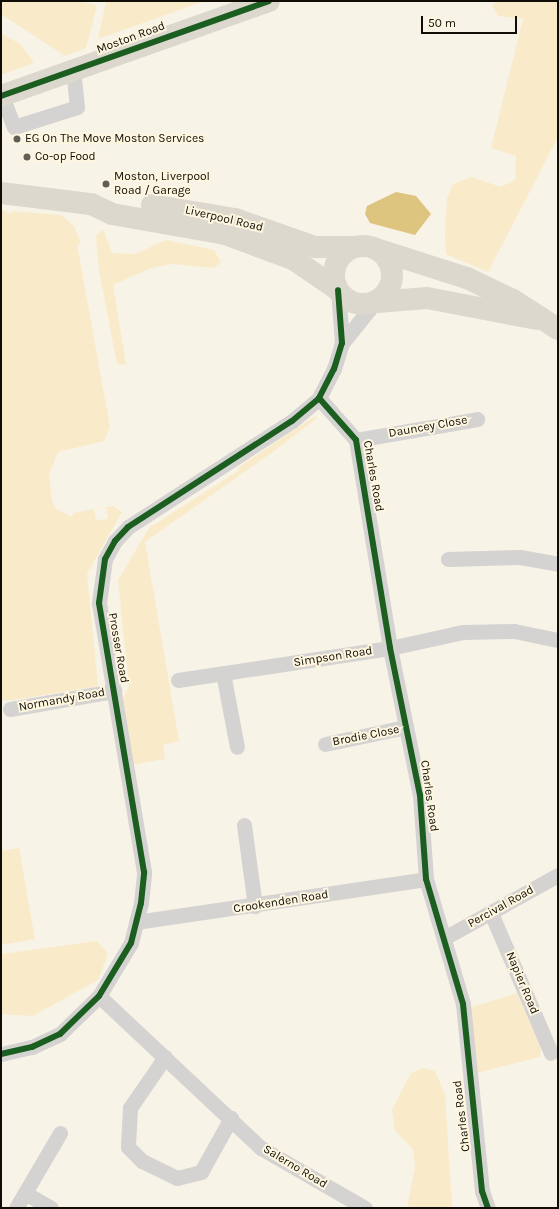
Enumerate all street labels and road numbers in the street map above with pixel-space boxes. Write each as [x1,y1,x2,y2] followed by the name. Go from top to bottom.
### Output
[95,19,167,57] street label: Moston Road
[184,203,264,235] street label: Liverpool Road
[388,413,468,441] street label: Dauncey Close
[360,439,386,513] street label: Charles Road
[105,612,131,684] street label: Prosser Road
[293,644,373,670] street label: Simpson Road
[18,685,106,715] street label: Normandy Road
[331,722,401,750] street label: Brodie Close
[417,759,441,833] street label: Charles Road
[465,883,537,931] street label: Percival Road
[232,887,330,917] street label: Crookenden Road
[502,950,542,1016] street label: Napier Road
[450,1079,474,1153] street label: Charles Road
[260,1142,330,1192] street label: Salerno Road

